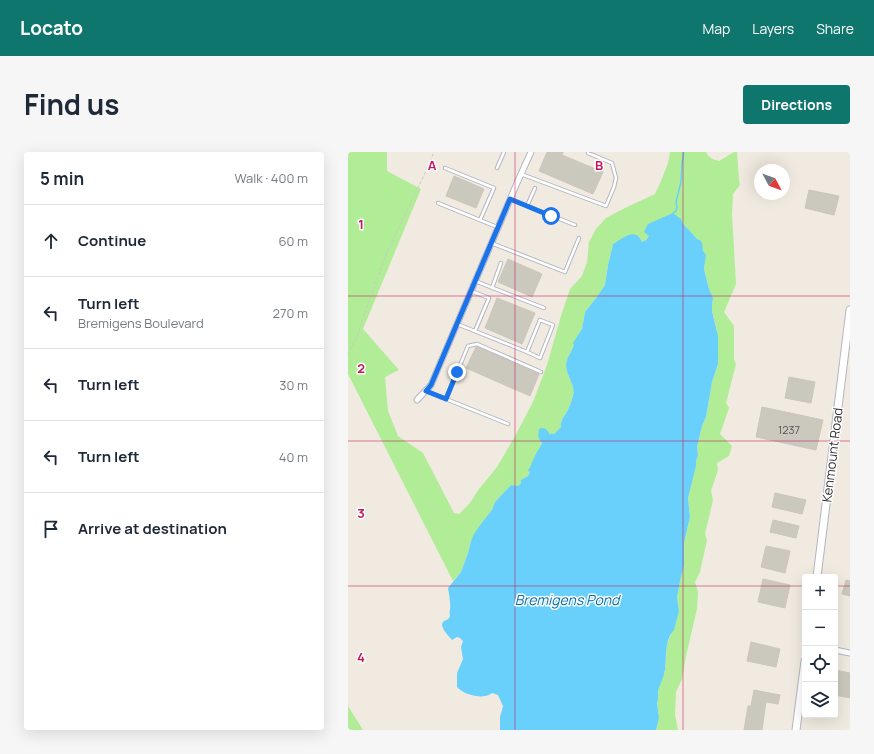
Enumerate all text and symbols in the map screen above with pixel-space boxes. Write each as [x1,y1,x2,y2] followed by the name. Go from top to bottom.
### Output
[20,15,83,41] text: Locato
[702,19,730,38] text: Map
[752,19,794,38] text: Layers
[816,19,854,38] text: Share
[24,85,119,123] text: Find us
[743,85,850,124] button: Directions
[428,156,437,174] text: A
[595,156,603,174] text: B
[754,164,790,200] north arrow
[40,167,84,190] text: 5 min
[234,169,308,187] text: Walk · 400 m
[542,207,560,225] route start
[358,215,364,233] text: 1
[40,230,62,252] icon: ahead
[78,230,146,251] text: Continue
[278,232,308,250] text: 60 m
[78,293,140,314] text: Turn left
[40,302,62,324] icon: left
[273,304,308,322] text: 270 m
[78,314,204,332] text: Bremigens Boulevard
[357,359,365,377] text: 2
[448,363,466,381] route end
[40,374,62,396] icon: left
[78,374,140,395] text: Turn left
[279,376,308,394] text: 30 m
[817,407,847,503] street label: Kenmount Road
[778,422,800,437] house number: 1237
[40,446,62,468] icon: left
[78,446,140,467] text: Turn left
[279,448,308,466] text: 40 m
[357,504,365,522] text: 3
[40,518,62,540] icon: arrive
[78,518,227,539] text: Arrive at destination
[802,574,838,718] map controls
[802,574,838,610] button: +
[515,590,621,609] water label: Bremigens Pond
[802,610,838,646] button: −
[802,646,838,682] button: locate
[357,648,365,666] text: 4
[802,682,838,718] button: layers

